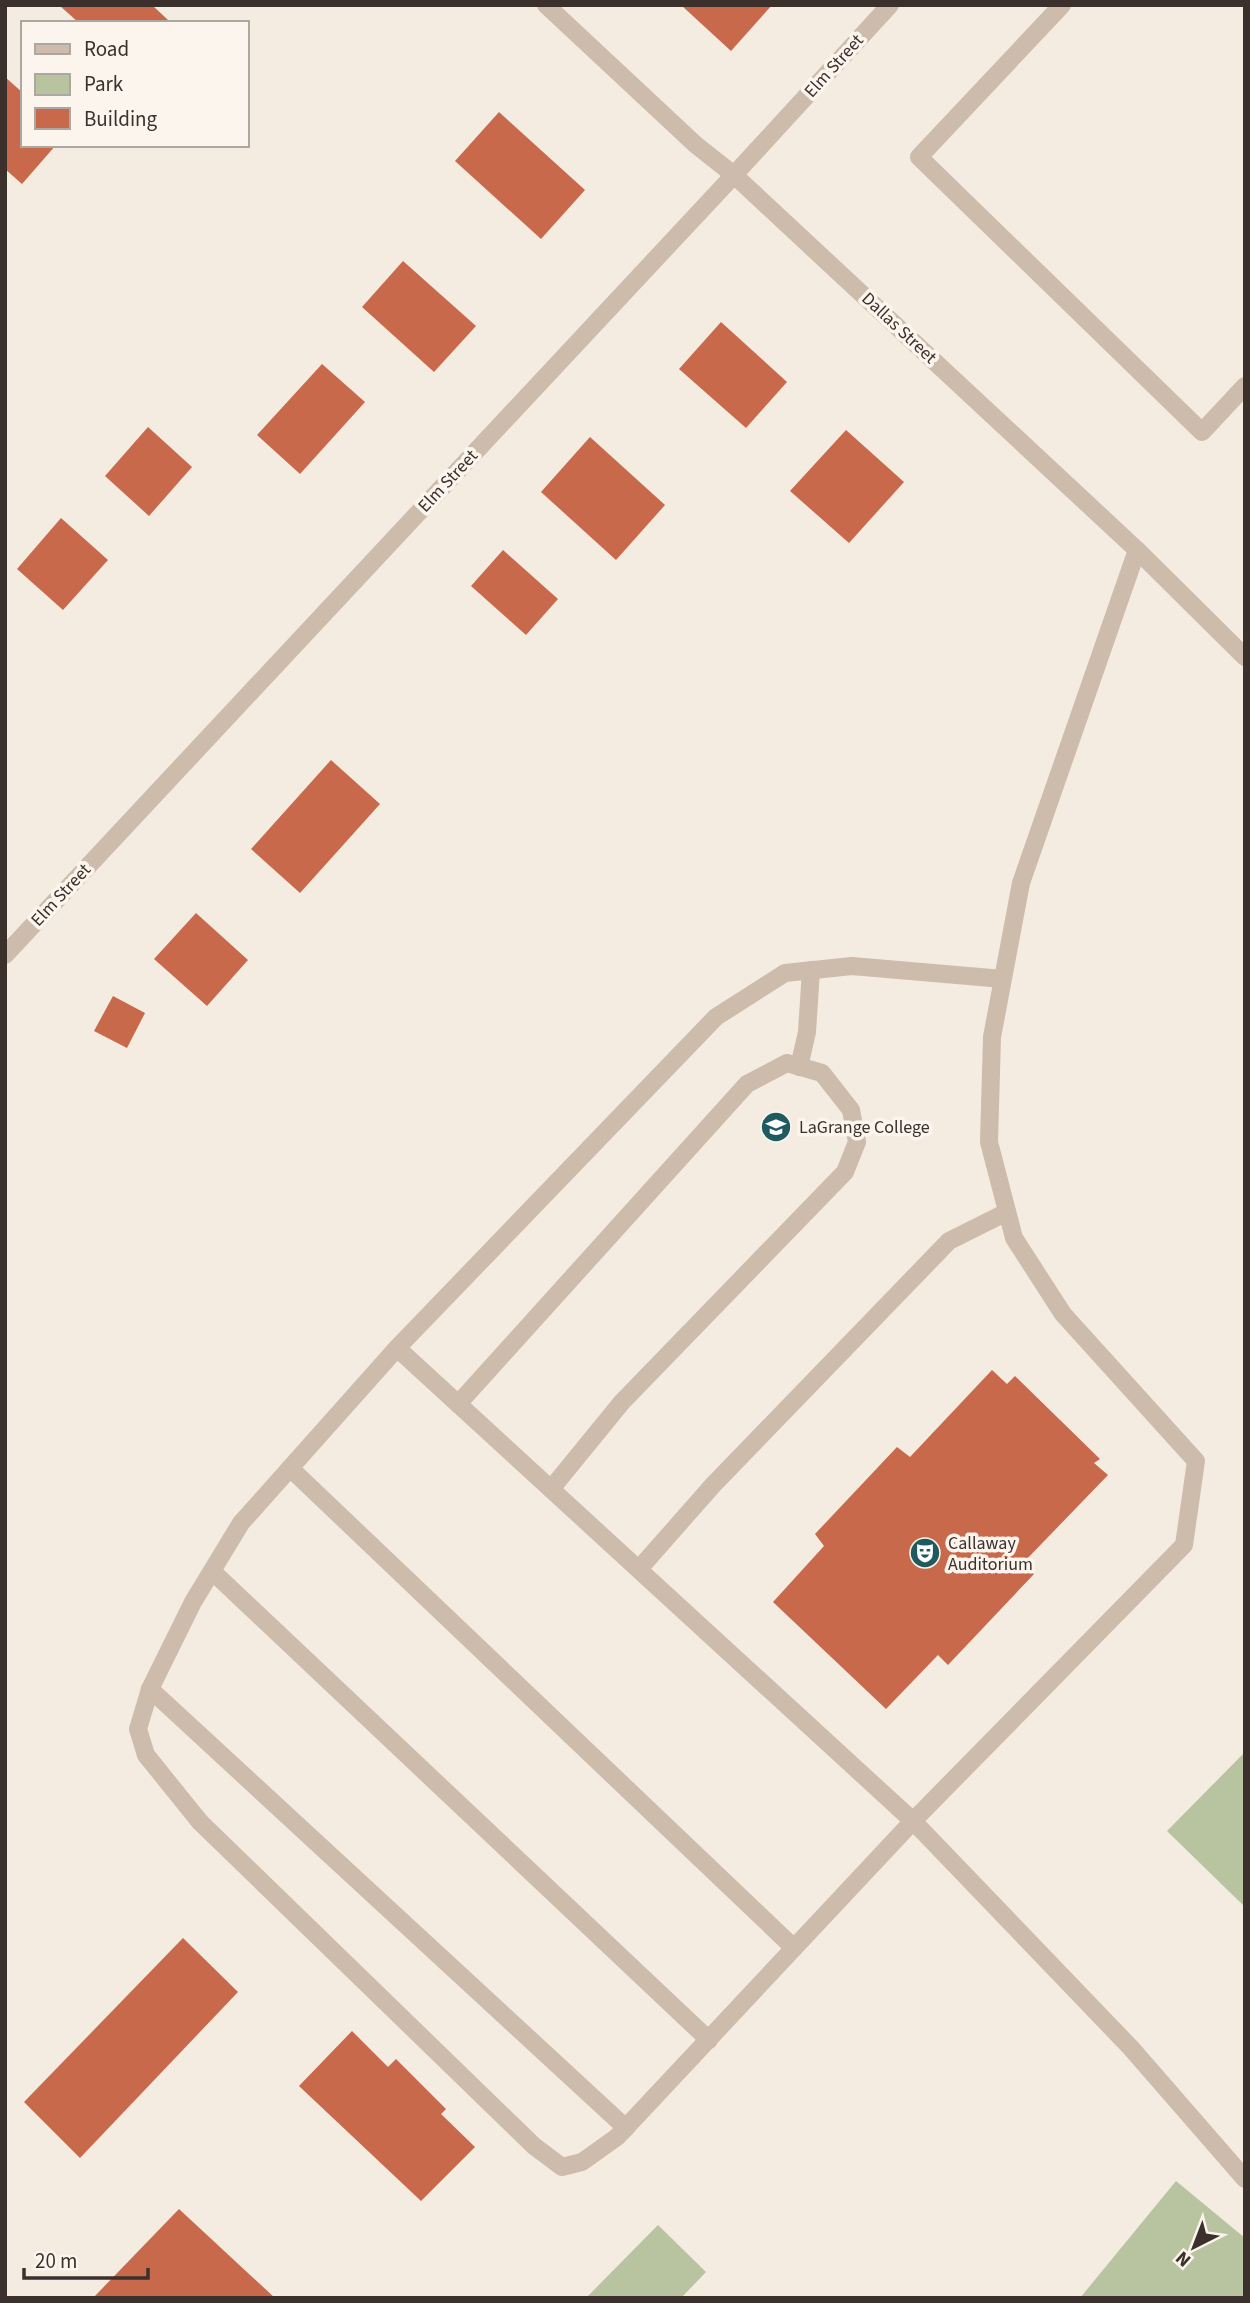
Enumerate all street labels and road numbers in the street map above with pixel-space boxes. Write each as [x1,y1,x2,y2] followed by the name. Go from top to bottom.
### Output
[799,29,869,103] street label: Elm Street
[856,287,942,369] street label: Dallas Street
[412,444,484,518] street label: Elm Street
[25,858,97,932] street label: Elm Street

